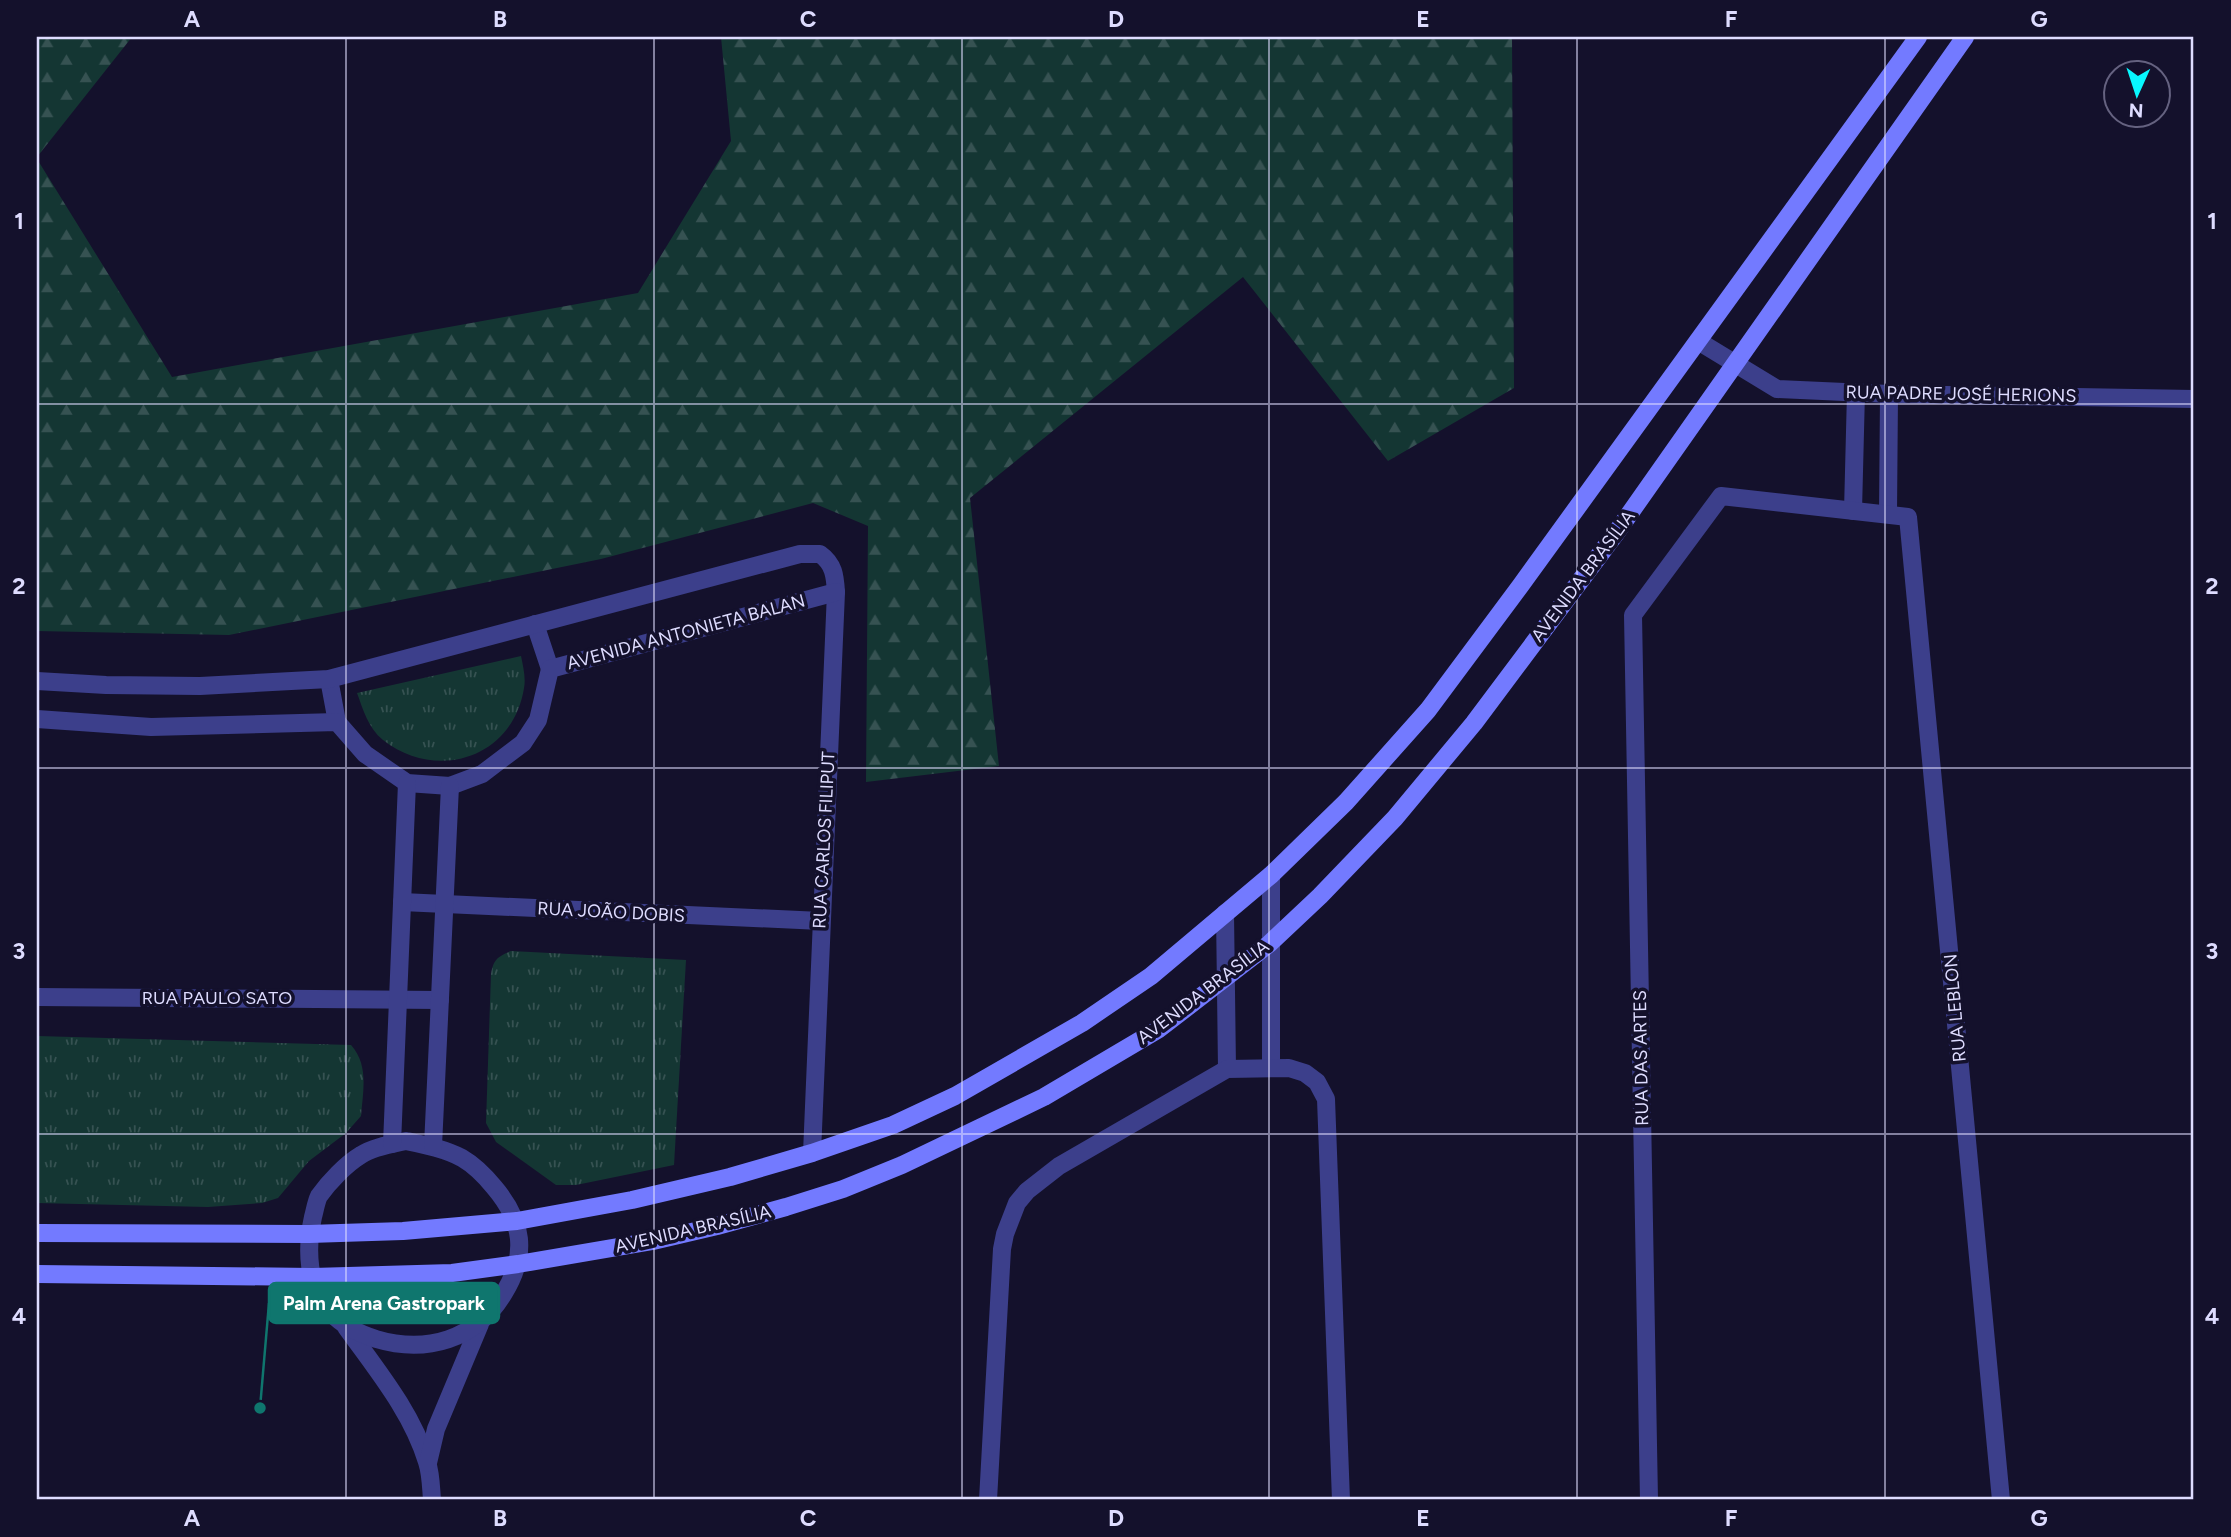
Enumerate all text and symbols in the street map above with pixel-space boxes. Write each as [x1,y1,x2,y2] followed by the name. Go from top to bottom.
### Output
[184,5,201,33] text: A
[493,5,507,33] text: B
[800,5,817,33] text: C
[1108,5,1124,33] text: D
[1416,5,1430,33] text: E
[1725,5,1738,33] text: F
[2030,5,2048,33] text: G
[2102,60,2172,130] north arrow
[2128,99,2144,122] text: N
[14,207,24,235] text: 1
[2207,207,2217,235] text: 1
[1845,381,2077,407] street label: RUA PADRE JOSÉ HERIONS
[1526,506,1640,646] street label: AVENIDA BRASÍLIA
[12,572,26,600] text: 2
[2205,572,2219,600] text: 2
[564,590,808,674] street label: AVENIDA ANTONIETA BALAN
[808,751,840,929] street label: RUA CARLOS FILIPUT
[537,897,685,927] street label: RUA JOÃO DOBIS
[1133,935,1273,1049] street label: AVENIDA BRASÍLIA
[13,937,25,965] text: 3
[2206,937,2218,965] text: 3
[1939,953,1971,1063] street label: RUA LEBLON
[142,987,292,1009] street label: RUA PAULO SATO
[1629,990,1653,1126] street label: RUA DAS ARTES
[613,1200,773,1258] street label: AVENIDA BRASÍLIA
[269,1283,499,1323] callout: Palm Arena Gastropark
[283,1292,486,1315] text: Palm Arena Gastropark
[12,1302,26,1330] text: 4
[2205,1302,2219,1330] text: 4
[184,1504,201,1532] text: A
[493,1504,507,1532] text: B
[800,1504,817,1532] text: C
[1108,1504,1124,1532] text: D
[1416,1504,1430,1532] text: E
[1725,1504,1738,1532] text: F
[2030,1504,2048,1532] text: G

